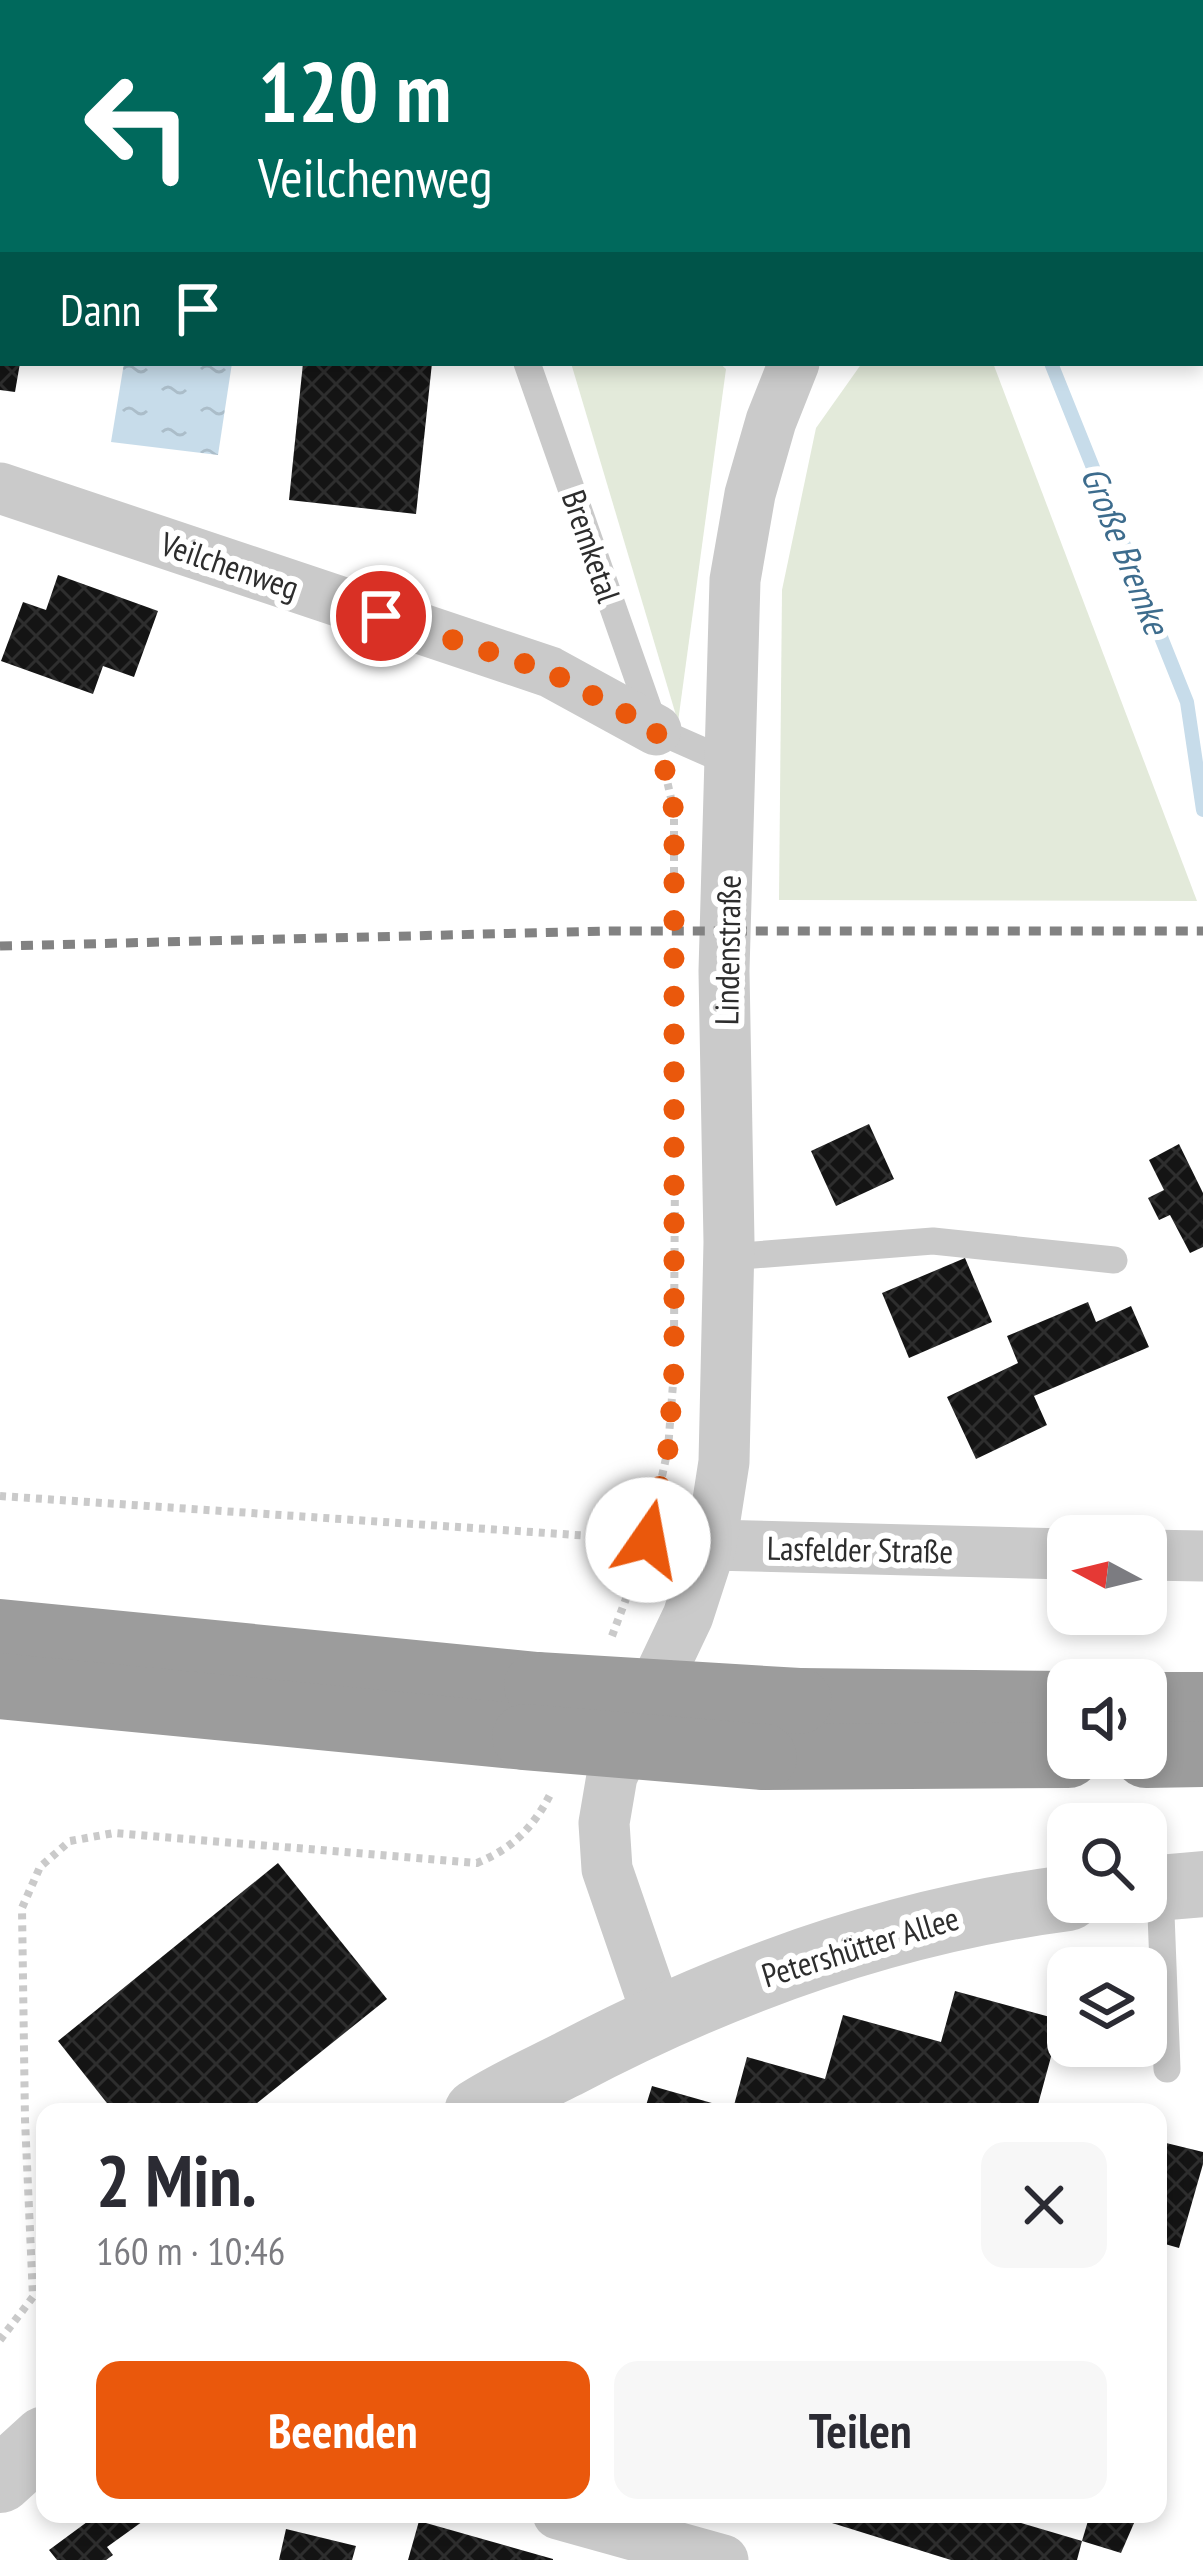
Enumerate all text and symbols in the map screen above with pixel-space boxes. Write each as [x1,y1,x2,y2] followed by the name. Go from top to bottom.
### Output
[258,36,451,145] text: 120 m
[60,48,216,204] icon: left
[258,142,493,212] text: Veilchenweg
[165,276,231,342] icon: arrive
[60,280,141,338] text: Dann
[1071,459,1182,643] water label: Große Bremke
[553,484,631,608] street label: Bremketal
[154,521,305,609] street label: Veilchenweg
[330,565,432,667] pin
[348,583,414,649] icon: arrive
[704,875,750,1025] street label: Lindenstraße
[585,1477,711,1603] position arrow
[1047,1515,1167,1635] north arrow
[1047,1515,1167,2067] map controls
[767,1526,953,1572] street label: Lasfelder Straße
[1047,1659,1167,1779] button: sound
[1047,1803,1167,1923] button: search
[756,1896,964,1996] street label: Petershütter Allee
[1047,1947,1167,2067] button: layers
[96,2133,257,2226] text: 2 Min.
[981,2142,1107,2268] button: close
[96,2225,285,2276] text: 160 m · 10:46
[96,2361,590,2499] button: Beenden
[614,2361,1107,2499] button: Teilen

